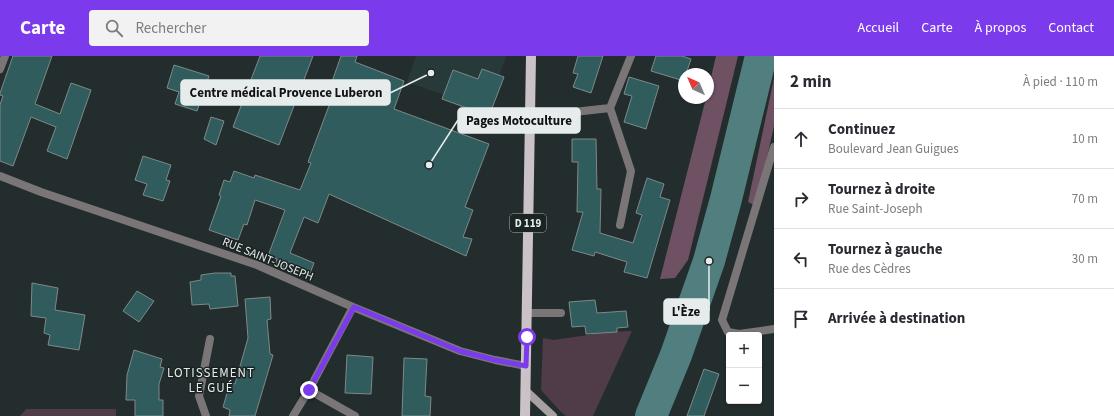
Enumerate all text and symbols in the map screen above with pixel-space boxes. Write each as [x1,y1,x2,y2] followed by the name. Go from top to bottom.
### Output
[89,10,369,46] search box
[20,15,65,42] text: Carte
[103,17,125,39] icon: search
[135,18,206,39] text: Rechercher
[858,18,899,38] text: Accueil
[921,18,953,38] text: Carte
[975,18,1026,38] text: À propos
[1048,18,1094,38] text: Contact
[678,68,714,104] north arrow
[790,70,831,94] text: 2 min
[1023,73,1098,91] text: À pied · 110 m
[181,80,390,105] callout: Centre médical Provence Luberon
[190,84,382,102] text: Centre médical Provence Luberon
[458,108,580,133] callout: Pages Motoculture
[466,112,572,130] text: Pages Motoculture
[828,119,895,140] text: Continuez
[790,128,812,150] icon: ahead
[1072,130,1098,148] text: 10 m
[828,140,959,158] text: Boulevard Jean Guigues
[828,179,935,200] text: Tournez à droite
[790,188,812,210] icon: right
[1072,190,1098,208] text: 70 m
[828,200,923,218] text: Rue Saint-Joseph
[510,214,546,232] road number: D 119
[220,233,316,286] street label: RUE SAINT-JOSEPH
[828,239,943,260] text: Tournez à gauche
[790,248,812,270] icon: left
[1072,250,1098,268] text: 30 m
[828,260,911,278] text: Rue des Cèdres
[664,299,709,324] callout: L'Èze
[672,303,701,321] text: L'Èze
[790,308,812,330] icon: arrive
[828,308,965,329] text: Arrivée à destination
[518,328,536,346] route start
[726,332,762,404] map controls
[726,332,762,368] button: +
[167,364,255,397] district label: LOTISSEMENT LE GUÉ
[726,368,762,404] button: −
[300,381,318,399] route end

